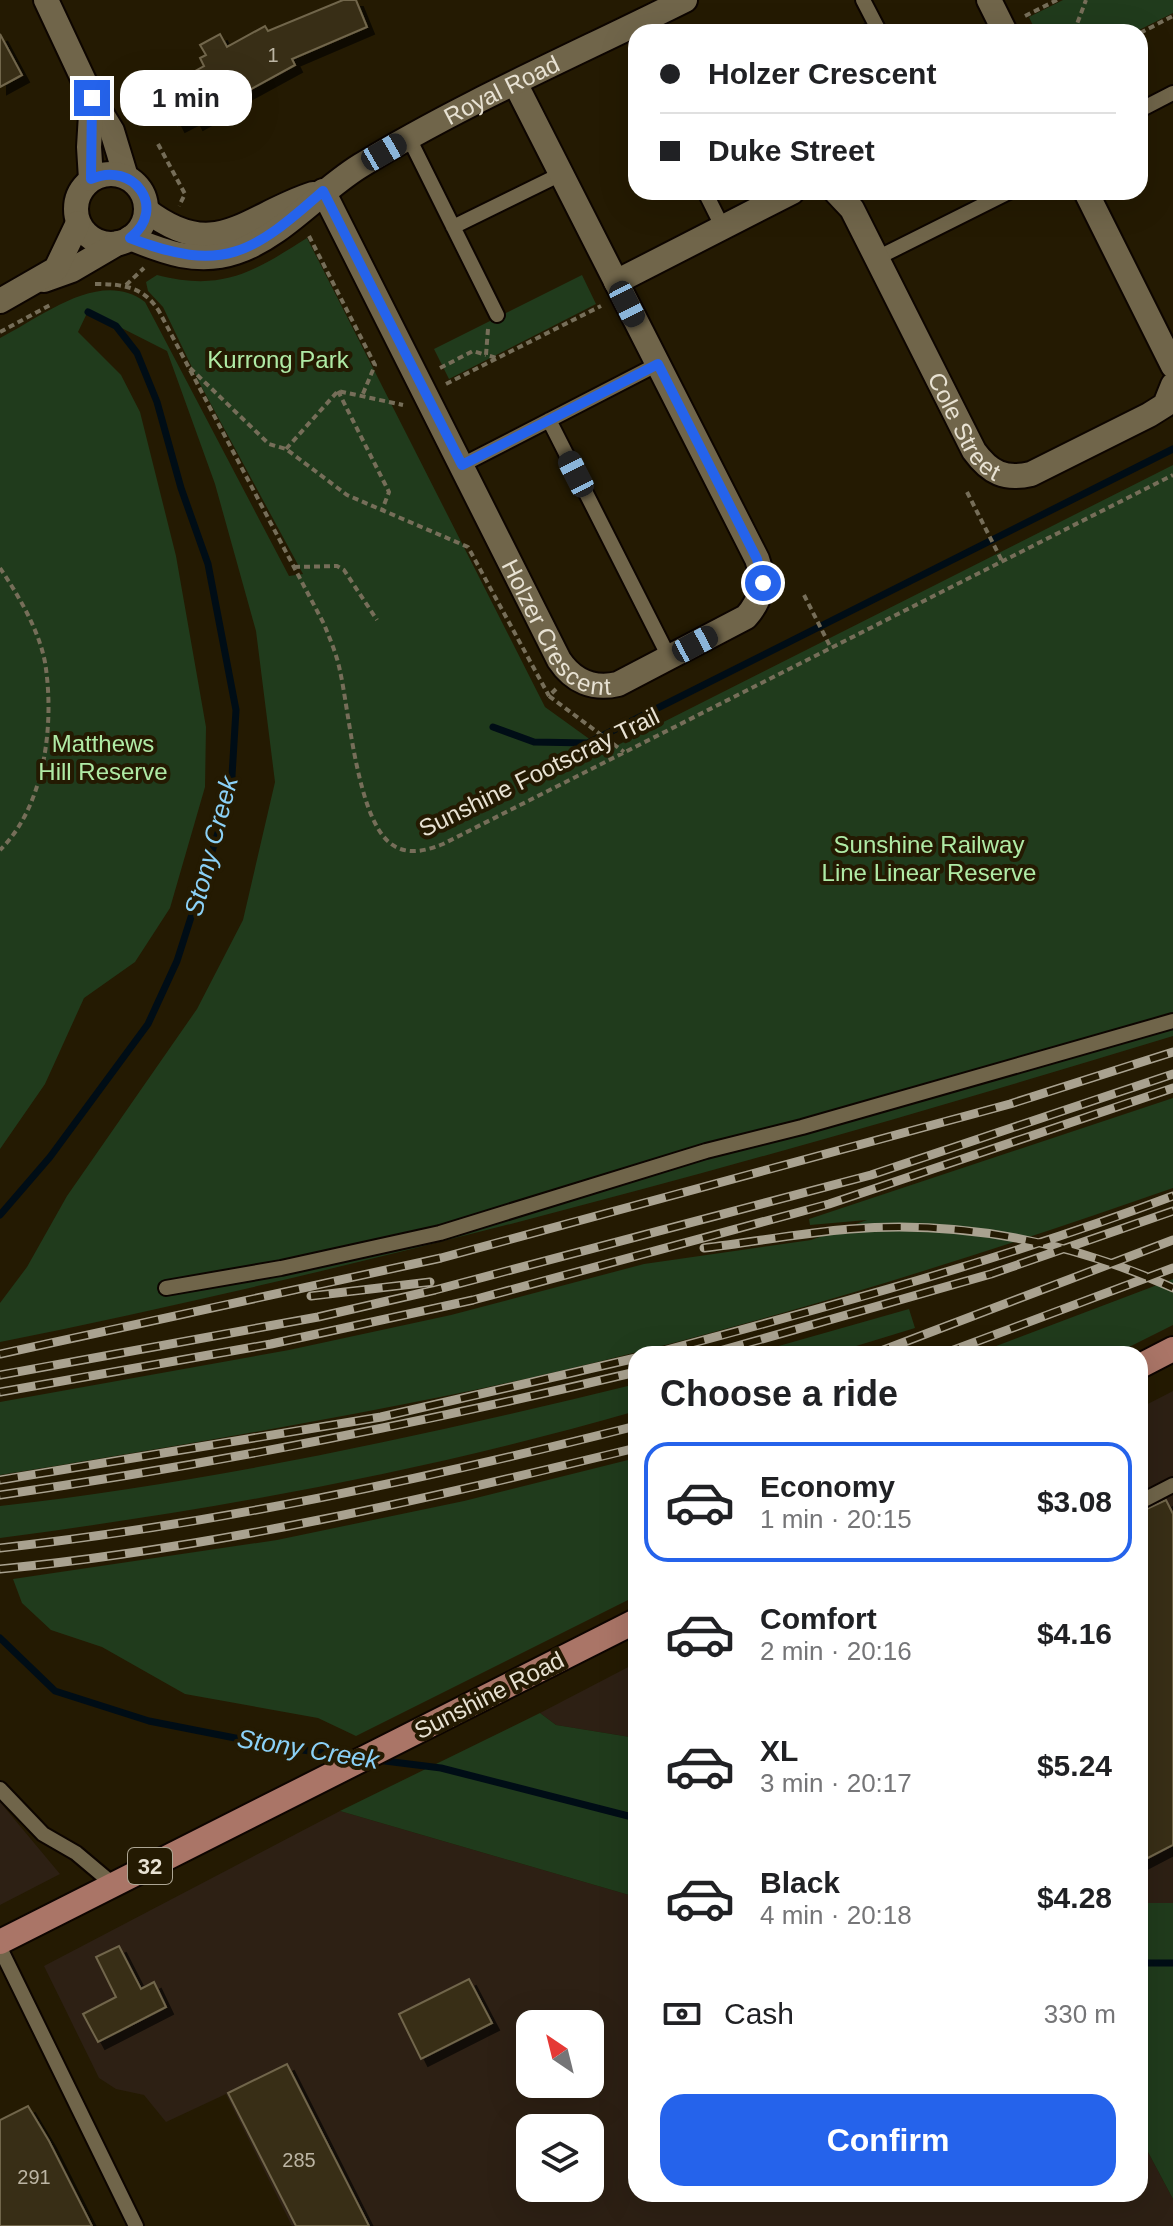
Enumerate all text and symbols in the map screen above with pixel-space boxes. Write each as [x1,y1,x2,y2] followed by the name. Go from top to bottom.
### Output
[267,44,279,66] house number: 1
[439,49,564,130] street label: Royal Road
[708,57,936,90] text: Holzer Crescent
[120,70,252,126] callout: 1 min
[74,80,110,116] route end
[152,83,220,113] text: 1 min
[357,130,411,174] car
[708,134,875,167] text: Duke Street
[605,277,649,331] car
[207,346,350,373] park label: Kurrong Park
[923,368,1005,485] street label: Cole Street
[554,447,598,501] car
[497,555,612,700] street label: Holzer Crescent
[745,565,781,601] route start
[668,622,722,666] car
[414,702,664,842] street label: Sunshine Footscray Trail
[38,730,168,785] park label: Matthews Hill Reserve
[178,771,245,919] water label: Stony Creek
[822,831,1036,886] park label: Sunshine Railway Line Linear Reserve
[660,1373,898,1414] text: Choose a ride
[664,1466,736,1538] icon: car
[760,1470,895,1503] text: Economy
[1037,1485,1112,1518] text: $3.08
[760,1504,912,1534] text: 1 min · 20:15
[664,1598,736,1670] icon: car
[760,1602,877,1635] text: Comfort
[1037,1617,1112,1650] text: $4.16
[760,1636,912,1666] text: 2 min · 20:16
[410,1646,568,1744] street label: Sunshine Road
[235,1723,383,1775] water label: Stony Creek
[664,1730,736,1802] icon: car
[760,1734,798,1767] text: XL
[1037,1749,1112,1782] text: $5.24
[760,1768,912,1798] text: 3 min · 20:17
[128,1848,172,1884] road number: 32
[664,1862,736,1934] icon: car
[760,1866,840,1899] text: Black
[1037,1881,1112,1914] text: $4.28
[760,1900,912,1930] text: 4 min · 20:18
[660,1992,704,2036] icon: cash
[724,1997,794,2030] text: Cash
[1044,1999,1116,2029] text: 330 m
[516,2010,604,2098] north arrow
[516,2010,604,2202] map controls
[660,2094,1116,2186] button: Confirm
[516,2114,604,2202] button: layers
[282,2149,316,2171] house number: 285
[17,2166,51,2188] house number: 291

